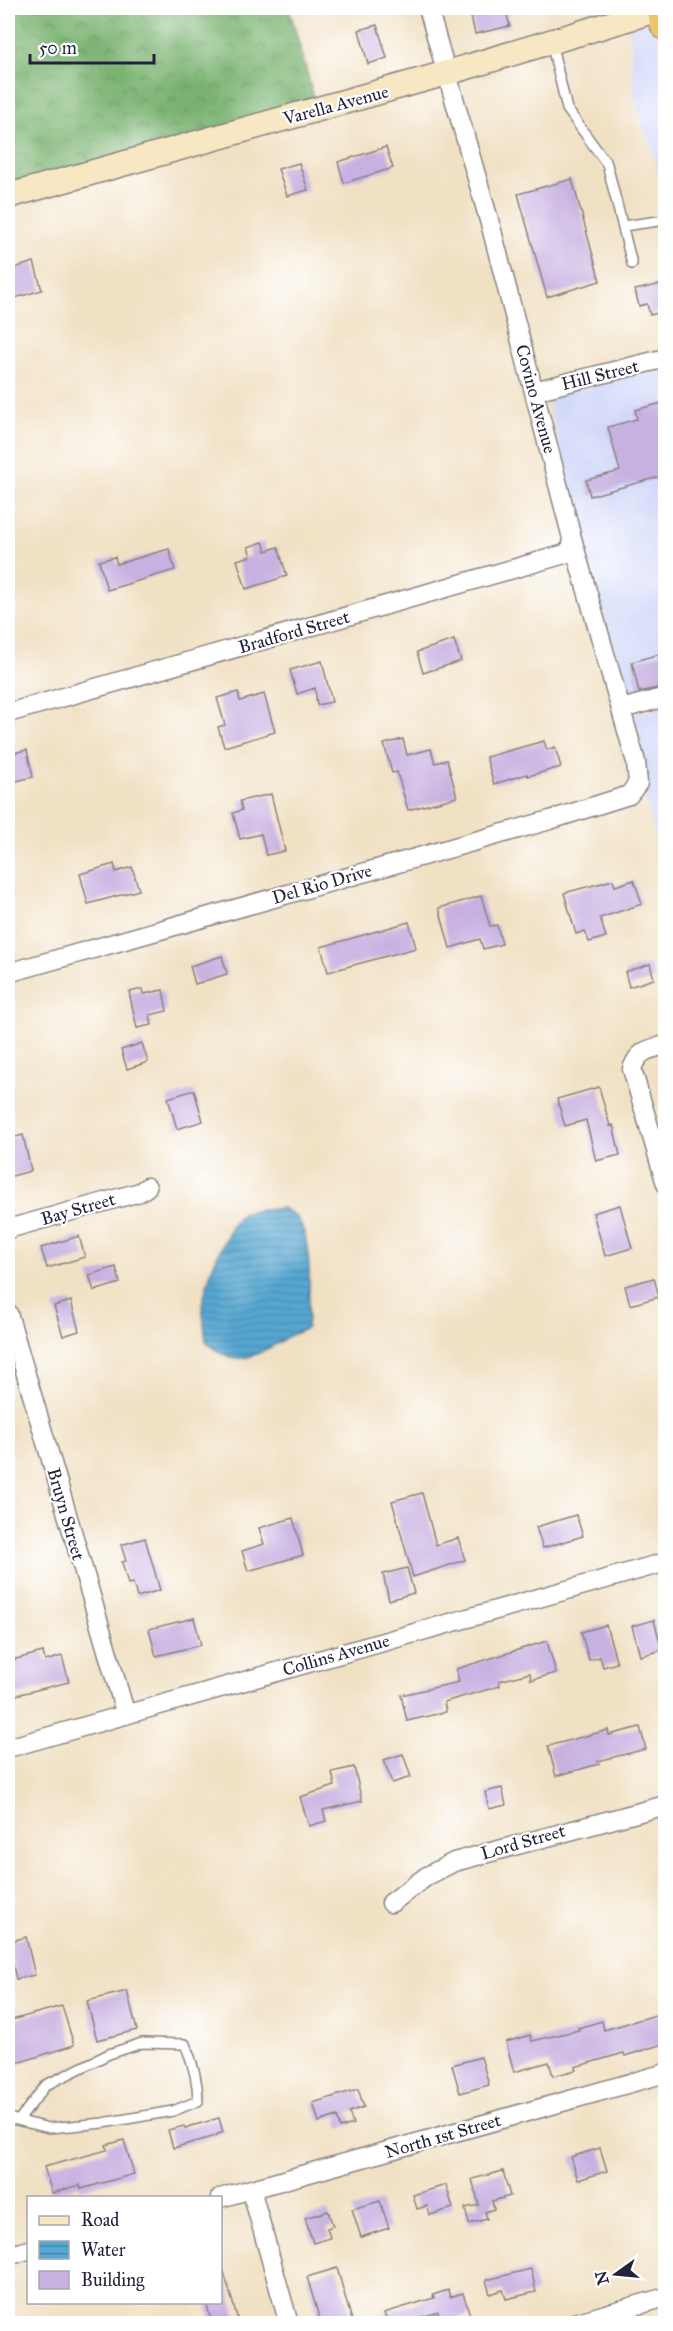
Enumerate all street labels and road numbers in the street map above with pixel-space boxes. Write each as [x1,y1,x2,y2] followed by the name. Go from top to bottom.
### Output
[280,80,391,130] street label: Varella Avenue
[511,342,561,456] street label: Covino Avenue
[559,355,642,395] street label: Hill Street
[236,605,353,658] street label: Bradford Street
[270,859,374,909] street label: Del Rio Drive
[38,1188,118,1230] street label: Bay Street
[42,1465,90,1563] street label: Bruyn Street
[280,1629,392,1681] street label: Collins Avenue
[478,1819,568,1865] street label: Lord Street
[382,2109,504,2163] street label: North 1st Street

